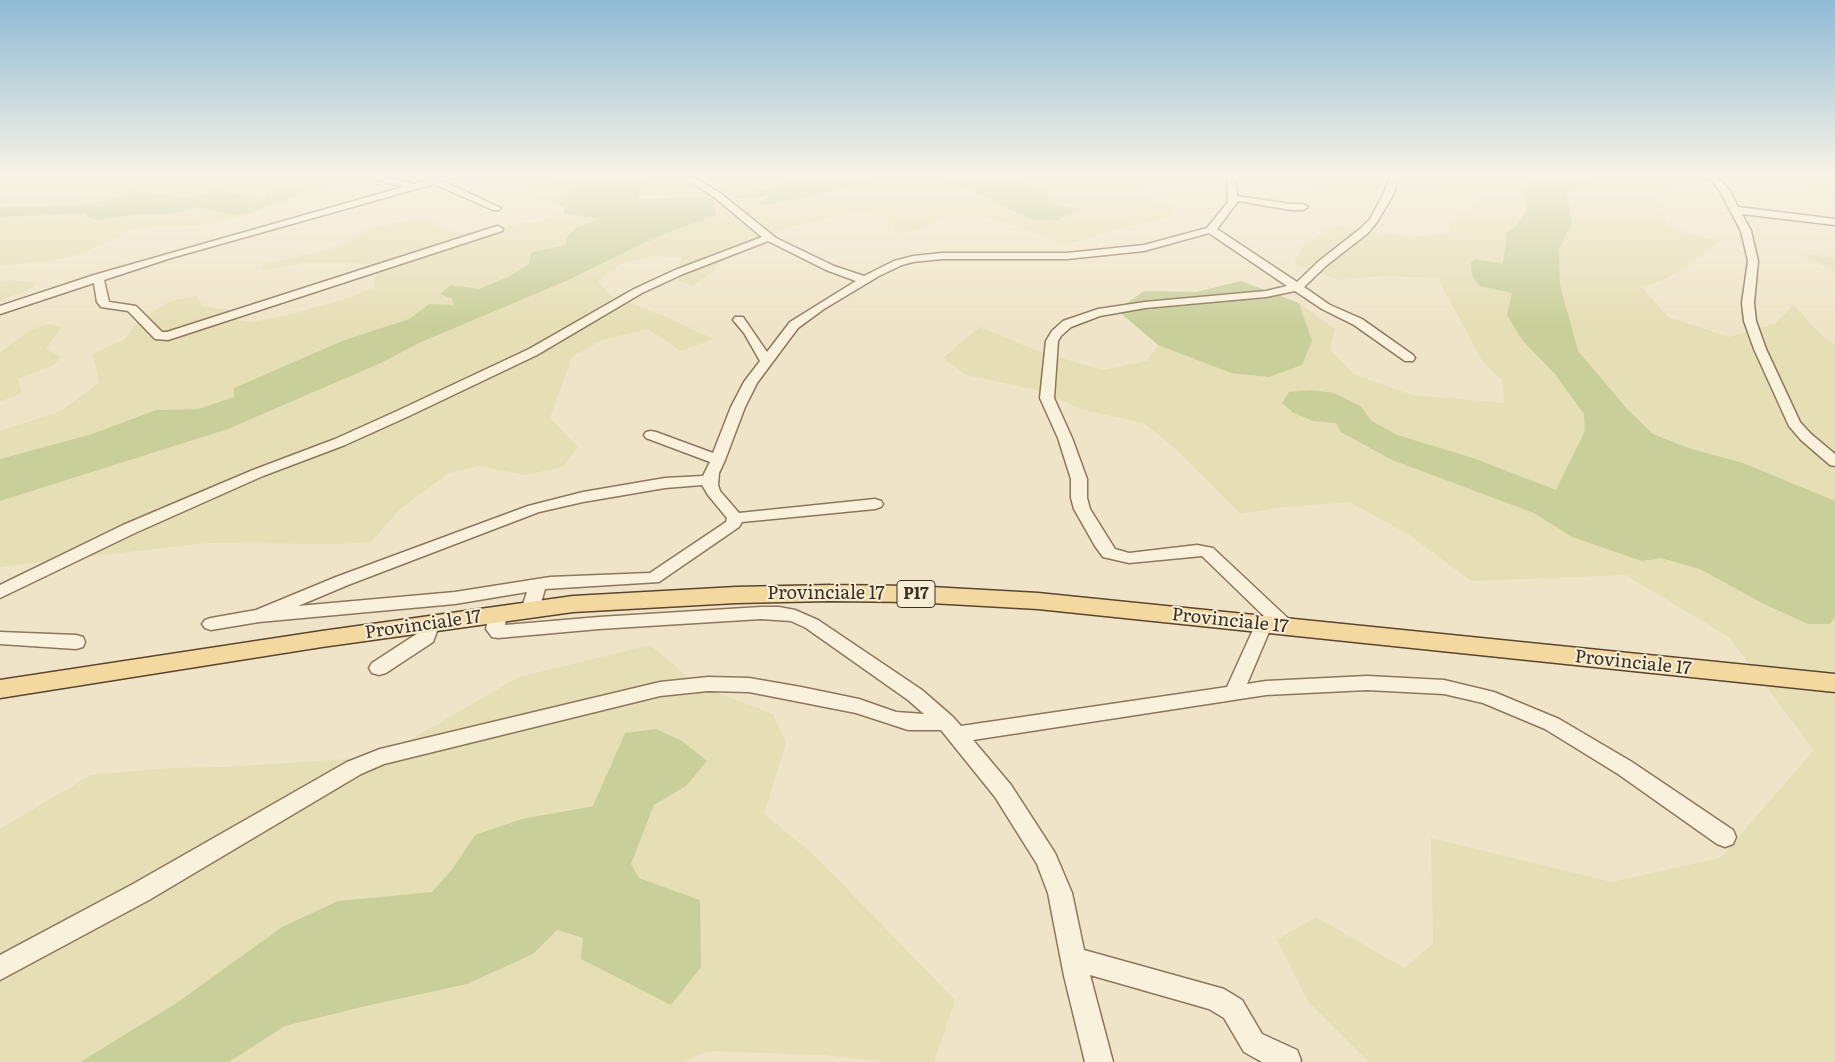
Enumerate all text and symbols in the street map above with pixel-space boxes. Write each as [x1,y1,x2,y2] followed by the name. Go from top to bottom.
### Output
[897,580,935,608] road number: P17
[767,583,885,605] street label: Provinciale 17
[1171,604,1289,638] street label: Provinciale 17
[363,606,483,644] street label: Provinciale 17
[1574,646,1692,680] street label: Provinciale 17

